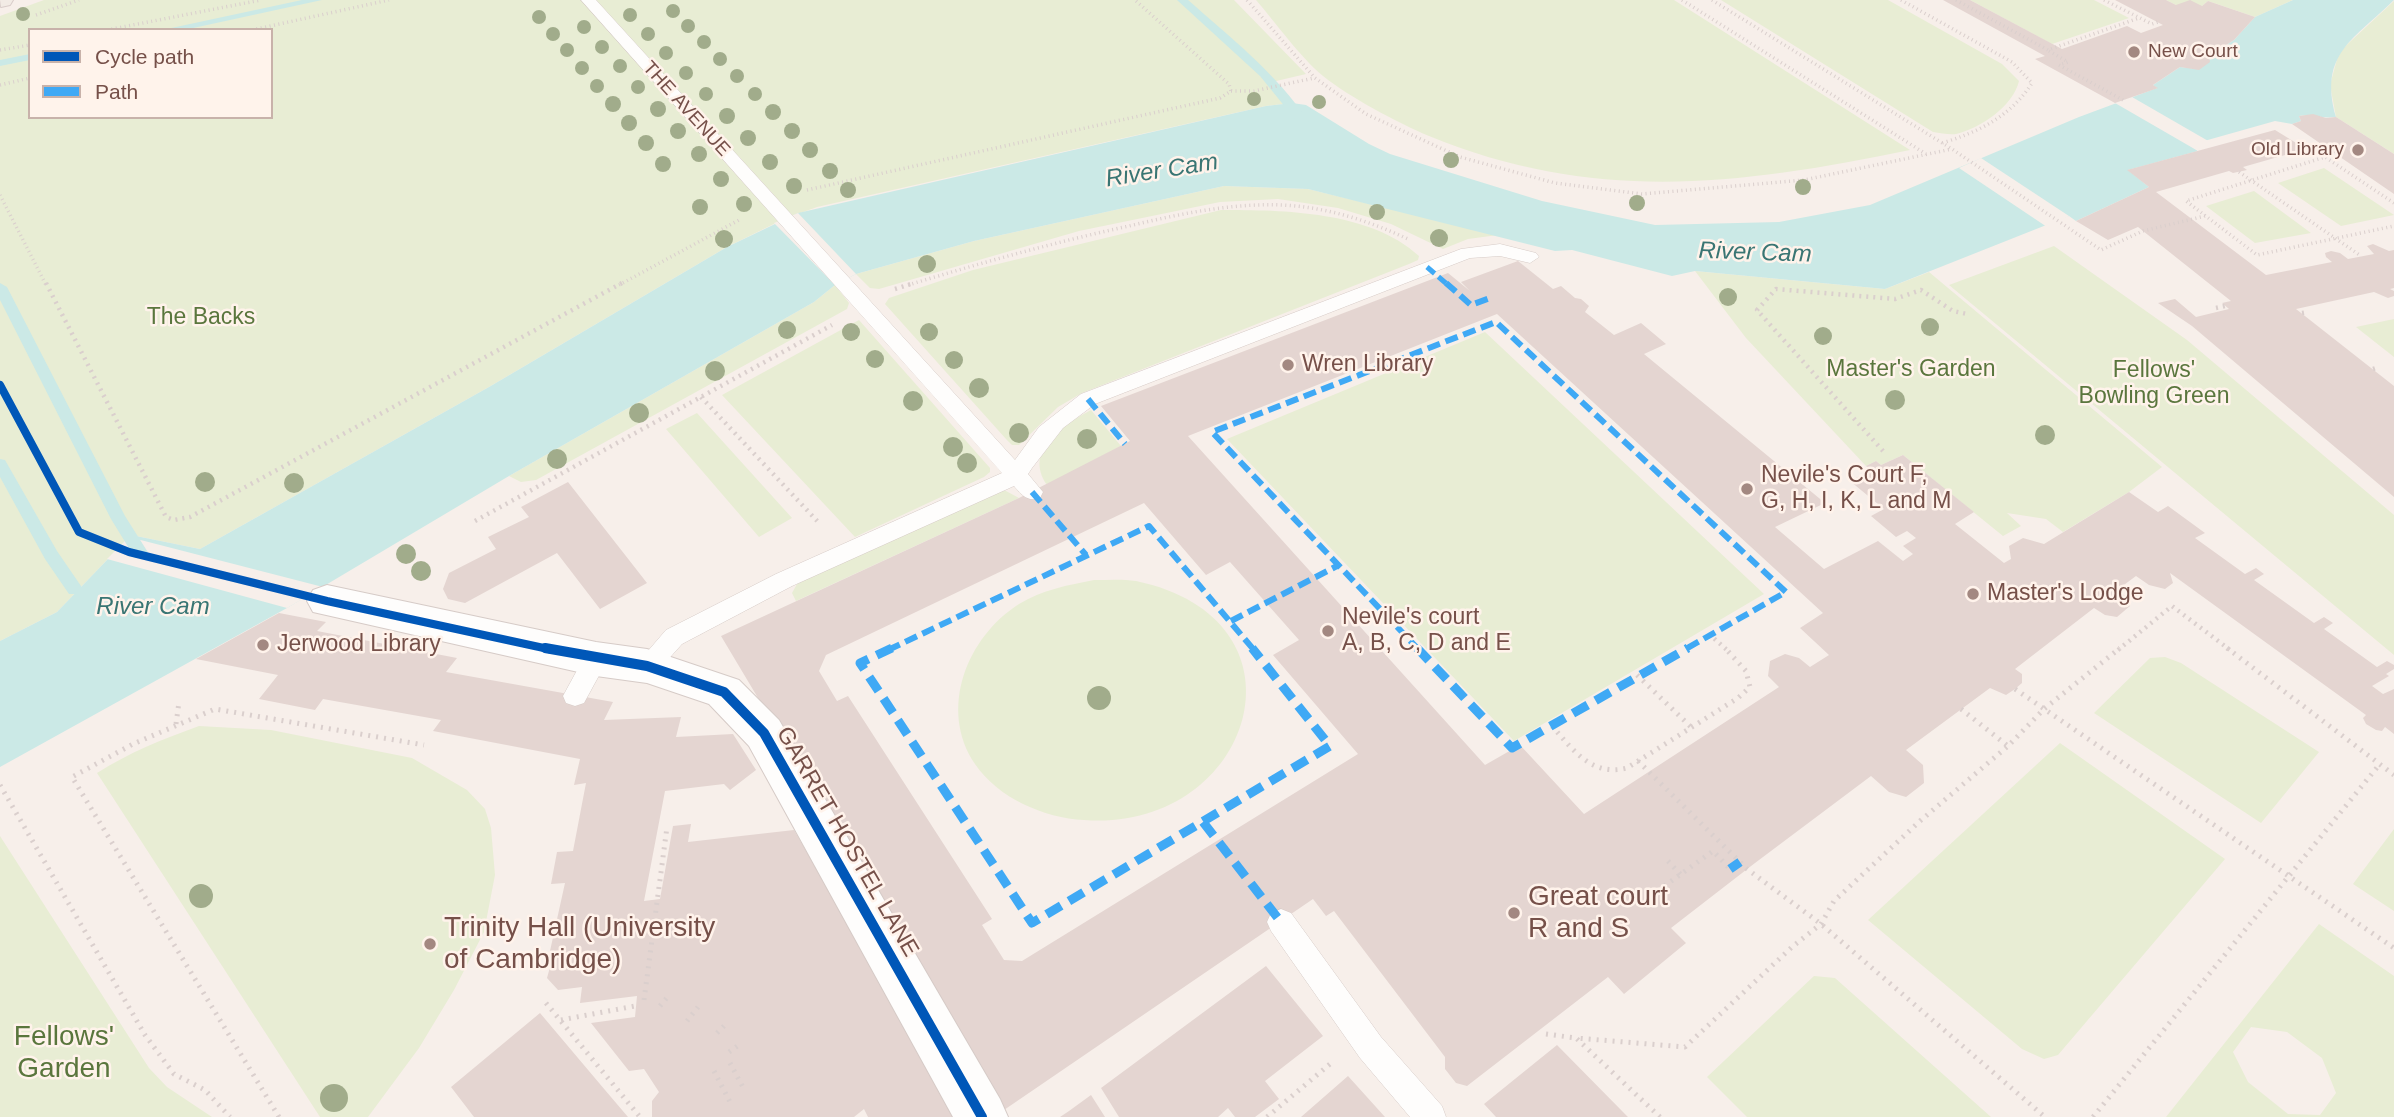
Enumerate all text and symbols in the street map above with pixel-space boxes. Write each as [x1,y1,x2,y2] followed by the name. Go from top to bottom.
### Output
[28,28,273,119] legend
[2148,41,2238,63] place label: New Court
[2126,44,2142,60] marker: New Court
[95,45,194,68] text: Cycle path
[637,57,735,161] street label: THE AVENUE
[95,80,138,103] text: Path
[2251,139,2344,161] place label: Old Library
[2350,142,2366,158] marker: Old Library
[1104,148,1220,194] water label: River Cam
[1698,237,1812,269] water label: River Cam
[147,304,255,332] park label: The Backs
[1302,351,1433,379] place label: Wren Library
[1826,356,1996,384] park label: Master's Garden
[1280,357,1296,373] marker: Wren Library
[2079,357,2229,411] park label: Fellows' Bowling Green
[1761,462,1951,516] place label: Nevile's Court F, G, H, I, K, L and M
[1739,481,1755,497] marker: Nevile's Court F, G, H, I, K, L and M
[1987,580,2144,608] place label: Master's Lodge
[1965,586,1981,602] marker: Master's Lodge
[96,593,210,621] water label: River Cam
[1342,604,1511,658] place label: Nevile's court A, B, C, D and E
[1320,623,1336,639] marker: Nevile's court A, B, C, D and E
[277,631,441,659] place label: Jerwood Library
[255,637,271,653] marker: Jerwood Library
[770,722,924,962] street label: GARRET HOSTEL LANE
[1528,880,1668,946] place label: Great court R and S
[1506,905,1522,921] marker: Great court R and S
[444,911,715,977] place label: Trinity Hall (University of Cambridge)
[422,936,438,952] marker: Trinity Hall (University of Cambridge)
[14,1020,114,1086] park label: Fellows' Garden

